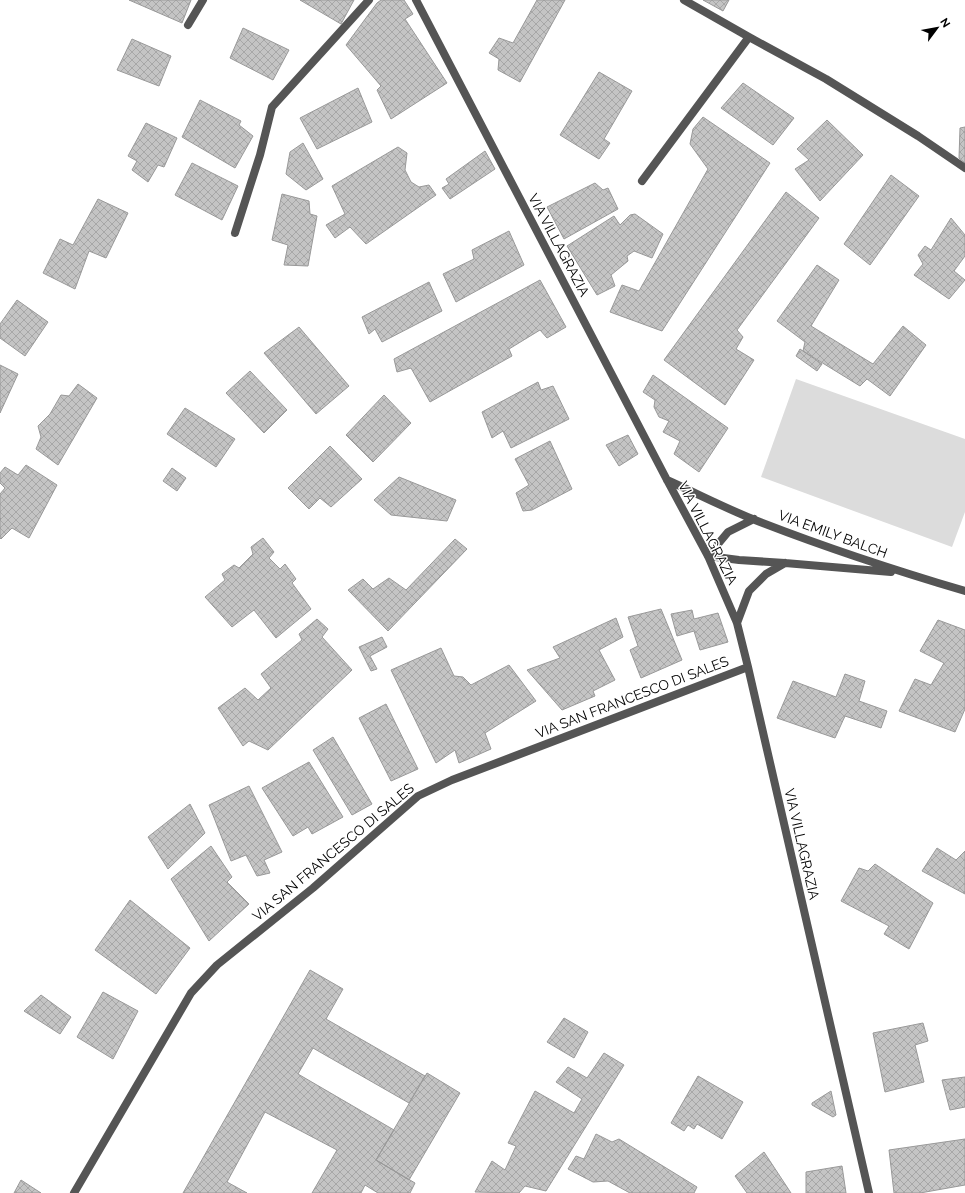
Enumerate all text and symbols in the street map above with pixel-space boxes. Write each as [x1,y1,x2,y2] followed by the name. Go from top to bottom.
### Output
[917,8,957,48] north arrow
[937,16,953,30] text: N
[525,191,593,299] street label: VIA VILLAGRAZIA
[675,479,741,588] street label: VIA VILLAGRAZIA
[776,507,890,561] street label: VIA EMILY BALCH
[533,653,731,741] street label: VIA SAN FRANCESCO DI SALES
[249,780,417,924] street label: VIA SAN FRANCESCO DI SALES
[781,787,823,902] street label: VIA VILLAGRAZIA

